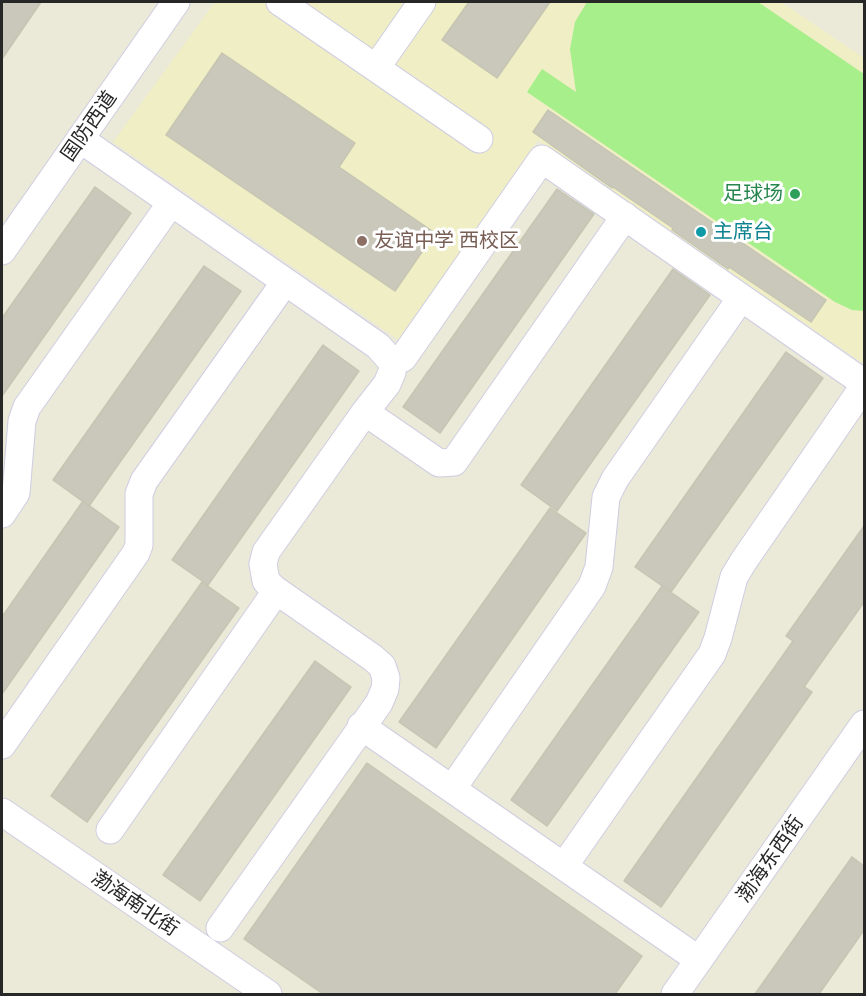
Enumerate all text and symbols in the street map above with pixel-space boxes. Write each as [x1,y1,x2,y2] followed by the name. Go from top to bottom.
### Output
[56,86,122,166] street label: 国防西道
[723,182,783,206] place label: 足球场
[788,187,802,201] marker: 足球场
[713,220,773,244] place label: 主席台
[694,225,708,239] marker: 主席台
[374,229,519,253] place label: 友谊中学 西校区
[355,234,369,248] marker: 友谊中学 西校区
[731,811,809,907] street label: 渤海东西街
[87,865,183,941] street label: 渤海南北街

